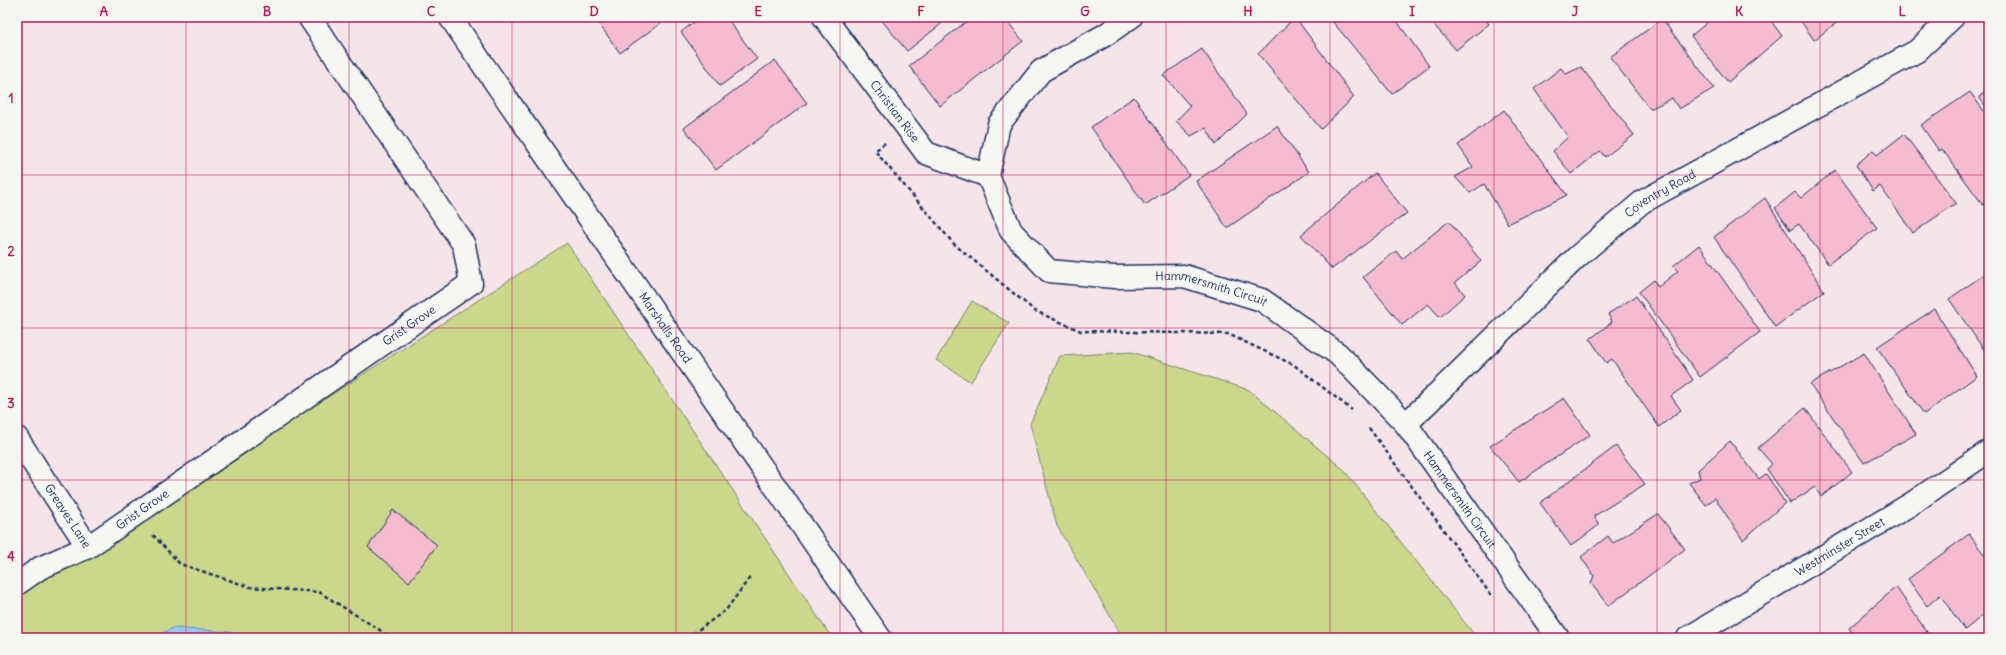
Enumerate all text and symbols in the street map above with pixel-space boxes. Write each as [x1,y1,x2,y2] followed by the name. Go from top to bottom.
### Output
[100,3,109,20] text: A
[263,3,272,20] text: B
[427,3,436,20] text: C
[589,3,599,20] text: D
[754,3,762,20] text: E
[917,3,925,20] text: F
[1080,3,1090,20] text: G
[1243,3,1253,20] text: H
[1409,3,1415,20] text: I
[1572,3,1579,20] text: J
[1735,3,1744,20] text: K
[1898,3,1906,20] text: L
[867,77,923,145] street label: Christian Rise
[8,90,14,107] text: 1
[1621,166,1698,221] street label: Coventry Road
[7,243,15,260] text: 2
[1155,268,1271,309] street label: Hammersmith Circuit
[636,289,695,366] street label: Marshalls Road
[379,302,438,349] street label: Grist Grove
[7,395,15,412] text: 3
[1420,448,1500,551] street label: Hammersmith Circuit
[42,481,95,551] street label: Greaves Lane
[113,486,171,533] street label: Grist Grove
[1792,514,1887,579] street label: Westminster Street
[7,548,15,565] text: 4

